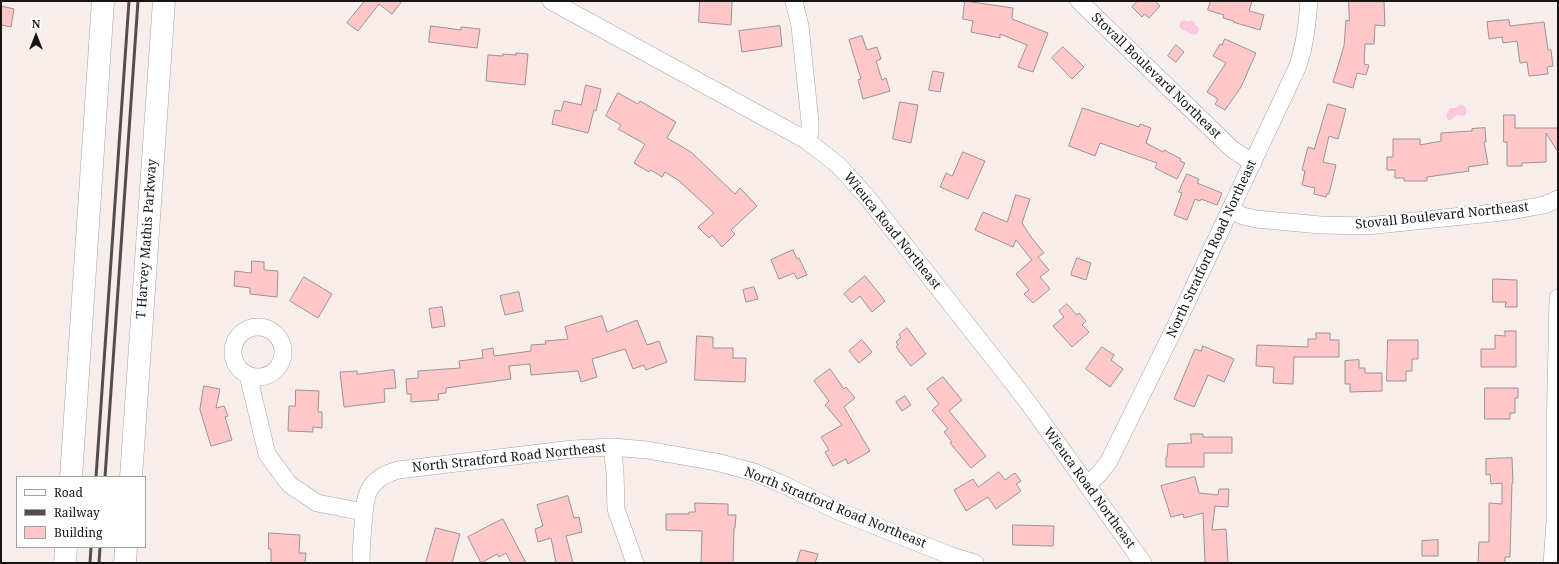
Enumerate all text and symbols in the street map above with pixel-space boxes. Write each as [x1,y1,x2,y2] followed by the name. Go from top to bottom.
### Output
[1088,10,1224,142] street label: Stovall Boulevard Northeast
[16,16,56,56] north arrow
[32,16,40,31] text: N
[1164,157,1260,341] street label: North Stratford Road Northeast
[134,158,160,320] street label: T Harvey Mathis Parkway
[840,169,944,293] street label: Wieuca Road Northeast
[1355,199,1529,233] street label: Stovall Boulevard Northeast
[1040,424,1138,552] street label: Wieuca Road Northeast
[411,440,607,476] street label: North Stratford Road Northeast
[742,464,928,552] street label: North Stratford Road Northeast
[16,476,146,548] legend
[54,484,83,501] text: Road
[54,504,100,521] text: Railway
[54,524,102,541] text: Building

